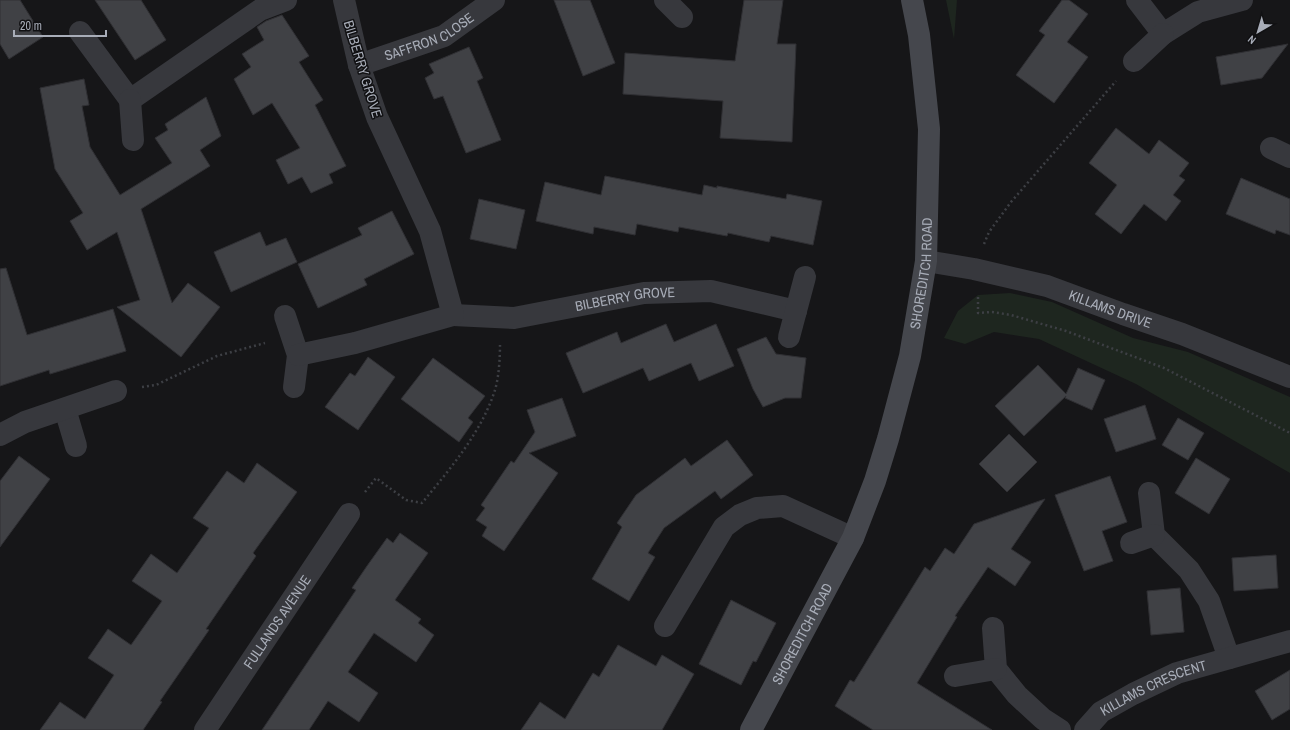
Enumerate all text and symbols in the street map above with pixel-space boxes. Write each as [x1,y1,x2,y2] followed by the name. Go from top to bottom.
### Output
[382,8,477,65] street label: SAFFRON CLOSE
[14,12,106,38] scale bar
[1238,12,1278,52] north arrow
[20,18,42,34] text: 20 m
[340,18,386,120] street label: BILBERRY GROVE
[1245,32,1259,47] text: N
[906,217,936,330] street label: SHOREDITCH ROAD
[574,283,675,315] street label: BILBERRY GROVE
[1066,286,1154,332] street label: KILLAMS DRIVE
[239,571,315,672] street label: FULLANDS AVENUE
[768,580,836,688] street label: SHOREDITCH ROAD
[1097,656,1208,720] street label: KILLAMS CRESCENT

